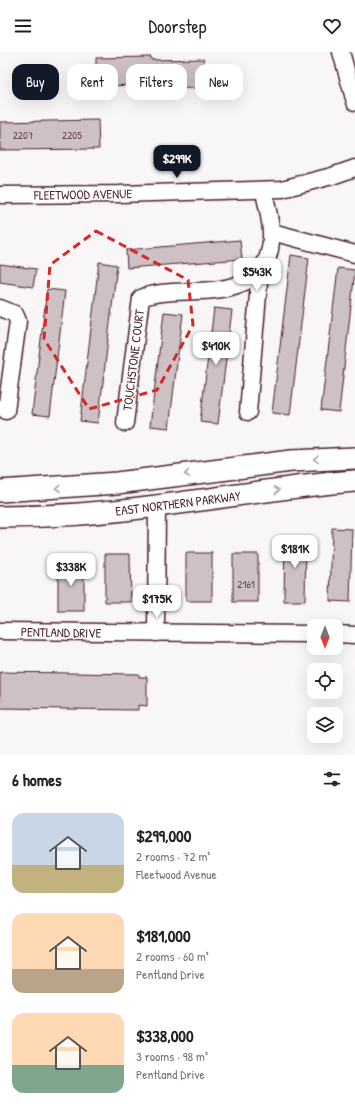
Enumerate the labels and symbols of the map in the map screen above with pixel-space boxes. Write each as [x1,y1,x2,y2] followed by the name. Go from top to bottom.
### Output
[13,128,33,142] house number: 2207
[62,128,82,142] house number: 2205
[149,145,205,179] pin: $299K
[33,184,132,204] street label: FLEETWOOD AVENUE
[229,258,285,292] pin: $543K
[118,307,148,412] street label: TOUCHSTONE COURT
[188,332,244,366] pin: $410K
[313,455,319,464] one-way arrow
[184,469,190,478] one-way arrow
[55,484,61,493] one-way arrow
[114,486,242,520] street label: EAST NORTHERN PARKWAY
[274,486,280,495] one-way arrow
[267,535,323,569] pin: $181K
[43,553,99,587] pin: $338K
[237,577,255,591] house number: 2161
[129,585,185,619] pin: $175K
[307,619,343,655] north arrow
[21,622,102,642] street label: PENTLAND DRIVE

